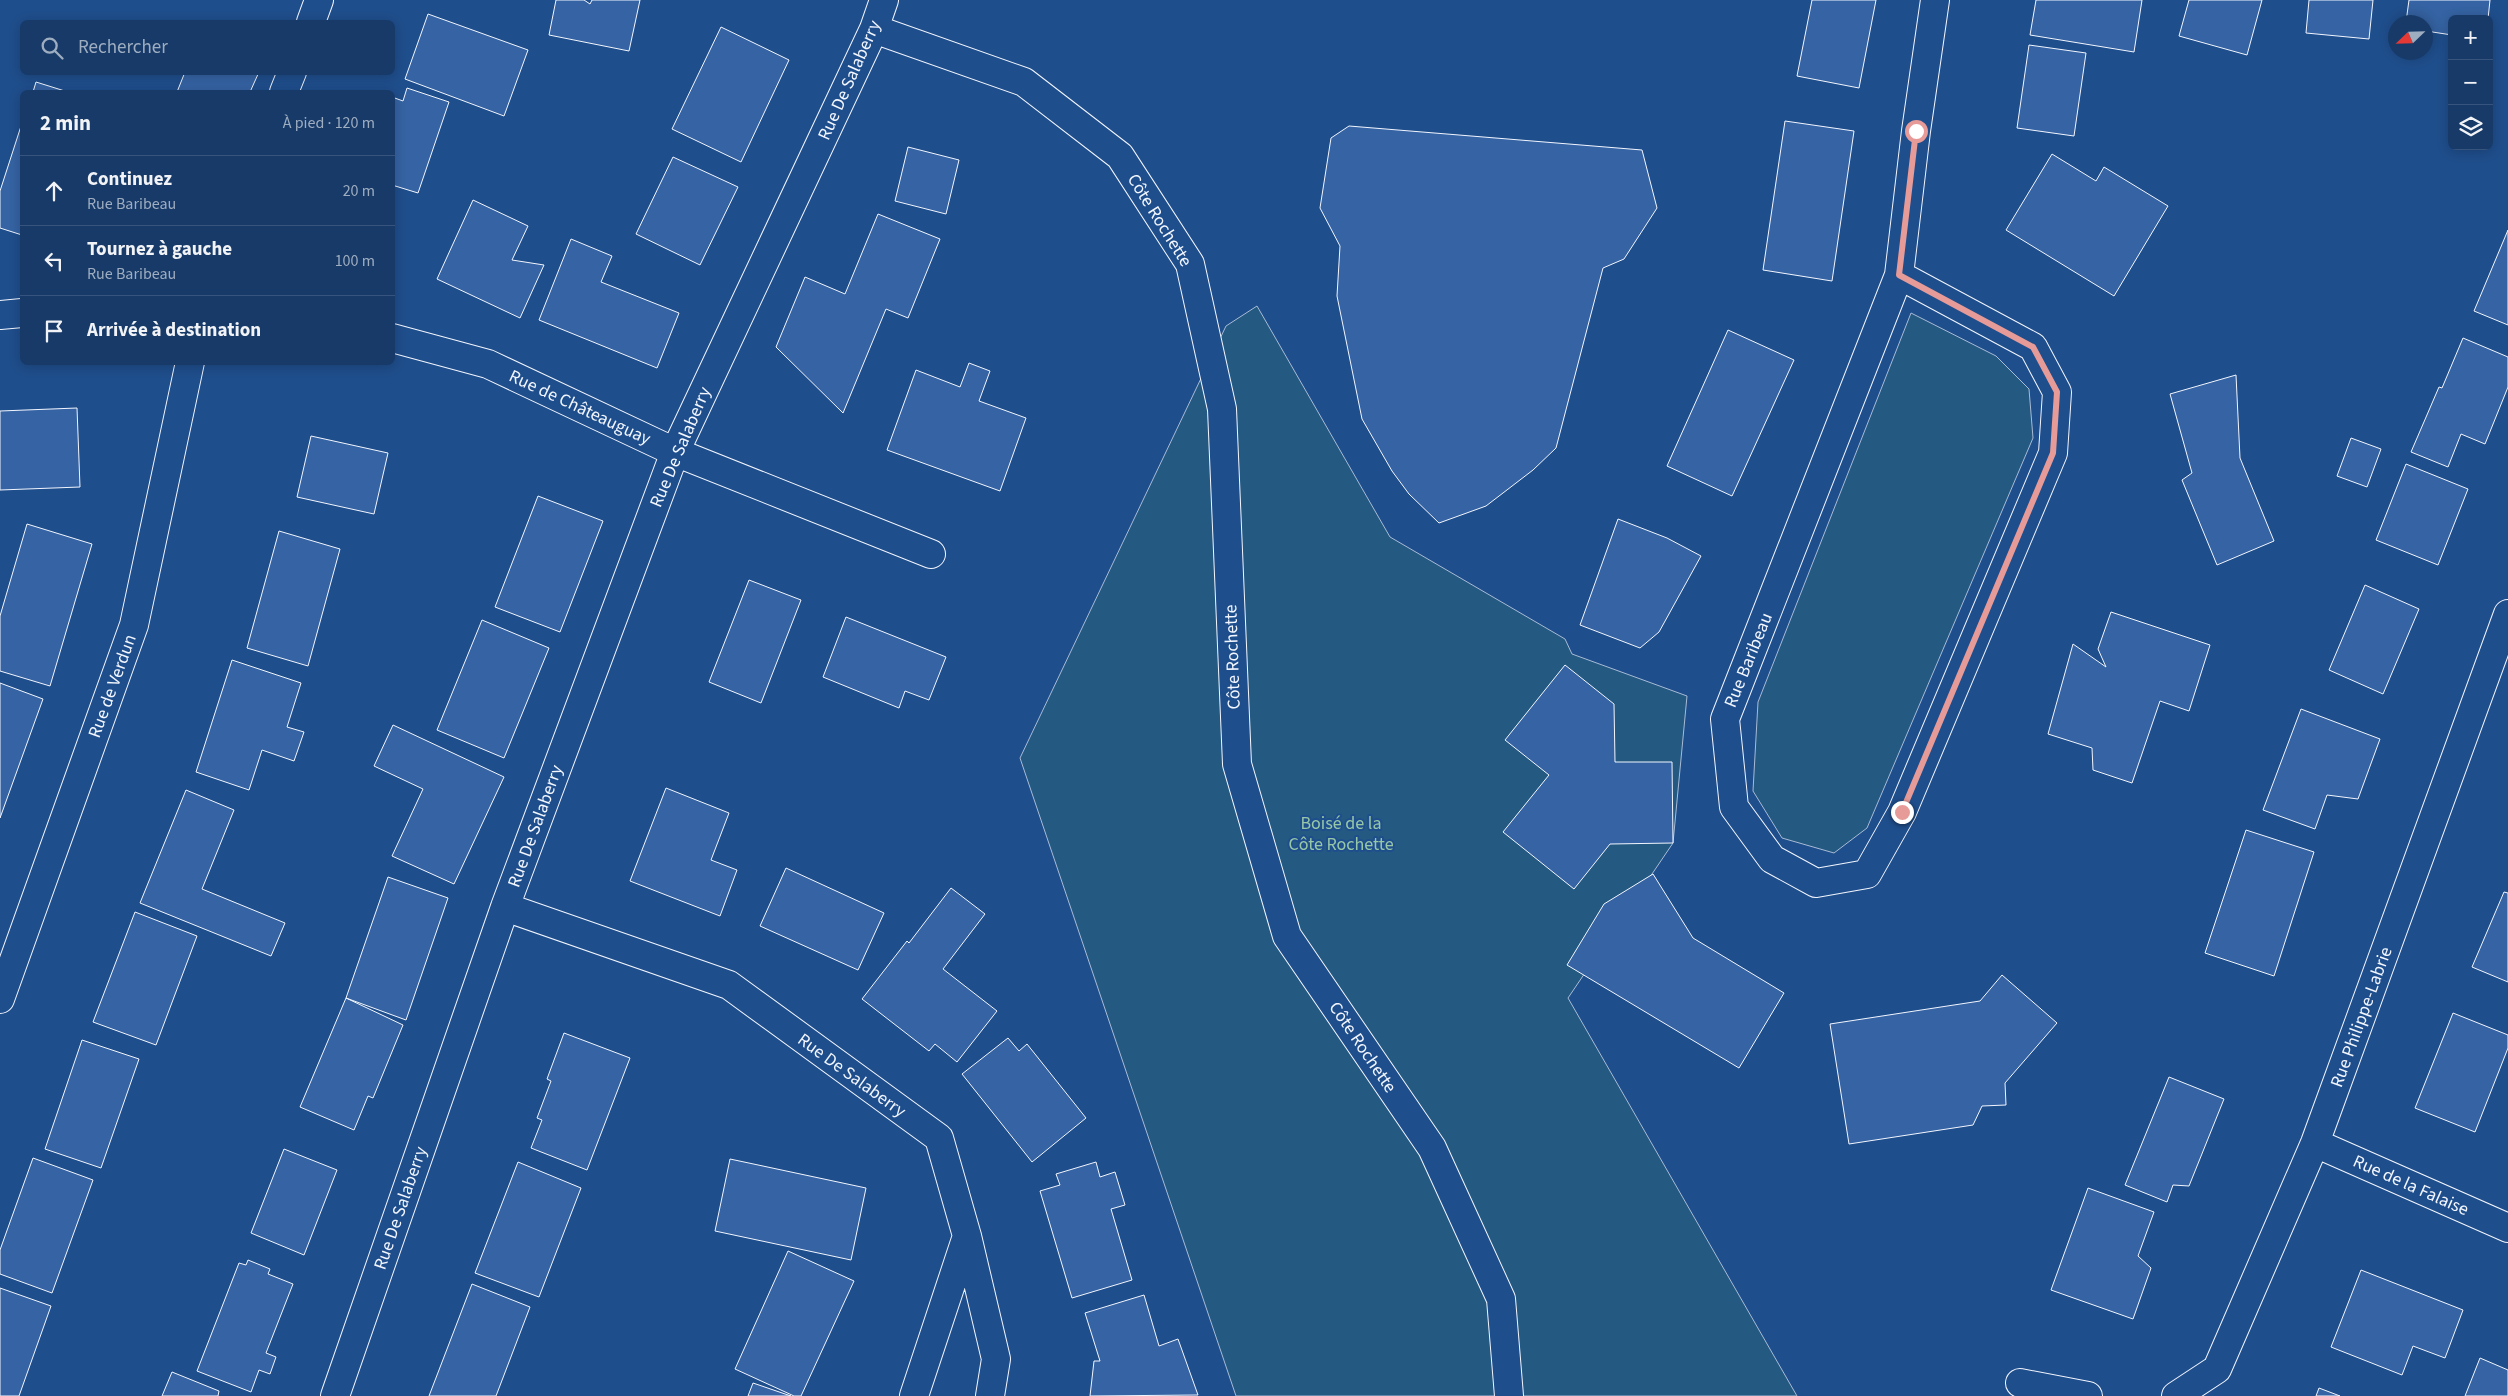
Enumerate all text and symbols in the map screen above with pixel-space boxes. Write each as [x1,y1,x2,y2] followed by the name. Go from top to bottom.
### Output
[2388,15,2433,60] north arrow
[2448,15,2493,150] map controls
[2448,15,2493,60] button: +
[812,16,887,144] street label: Rue De Salaberry
[20,20,395,75] search box
[38,34,66,62] icon: search
[78,34,168,61] text: Rechercher
[2448,60,2493,105] button: −
[2448,105,2493,150] button: layers
[40,108,91,138] text: 2 min
[283,112,375,134] text: À pied · 120 m
[1905,120,1928,143] route start
[87,166,172,193] text: Continuez
[1121,169,1198,272] street label: Côte Rochette
[40,177,68,205] icon: ahead
[343,180,375,202] text: 20 m
[87,193,176,215] text: Rue Baribeau
[87,236,232,263] text: Tournez à gauche
[40,247,68,275] icon: left
[335,250,375,272] text: 100 m
[87,263,176,285] text: Rue Baribeau
[40,317,68,345] icon: arrive
[87,317,261,344] text: Arrivée à destination
[505,364,655,452] street label: Rue de Châteauguay
[644,383,717,511] street label: Rue De Salaberry
[1218,604,1247,710] street label: Côte Rochette
[1718,609,1779,711] street label: Rue Baribeau
[82,631,143,742] street label: Rue de Verdun
[502,761,569,891] street label: Rue De Salaberry
[1891,801,1914,824] route end
[1288,811,1394,857] park label: Boisé de la Côte Rochette
[2324,943,2399,1091] street label: Rue Philippe-Labrie
[1323,997,1402,1098] street label: Côte Rochette
[792,1027,912,1124] street label: Rue De Salaberry
[368,1143,433,1273] street label: Rue De Salaberry
[2349,1149,2473,1222] street label: Rue de la Falaise

